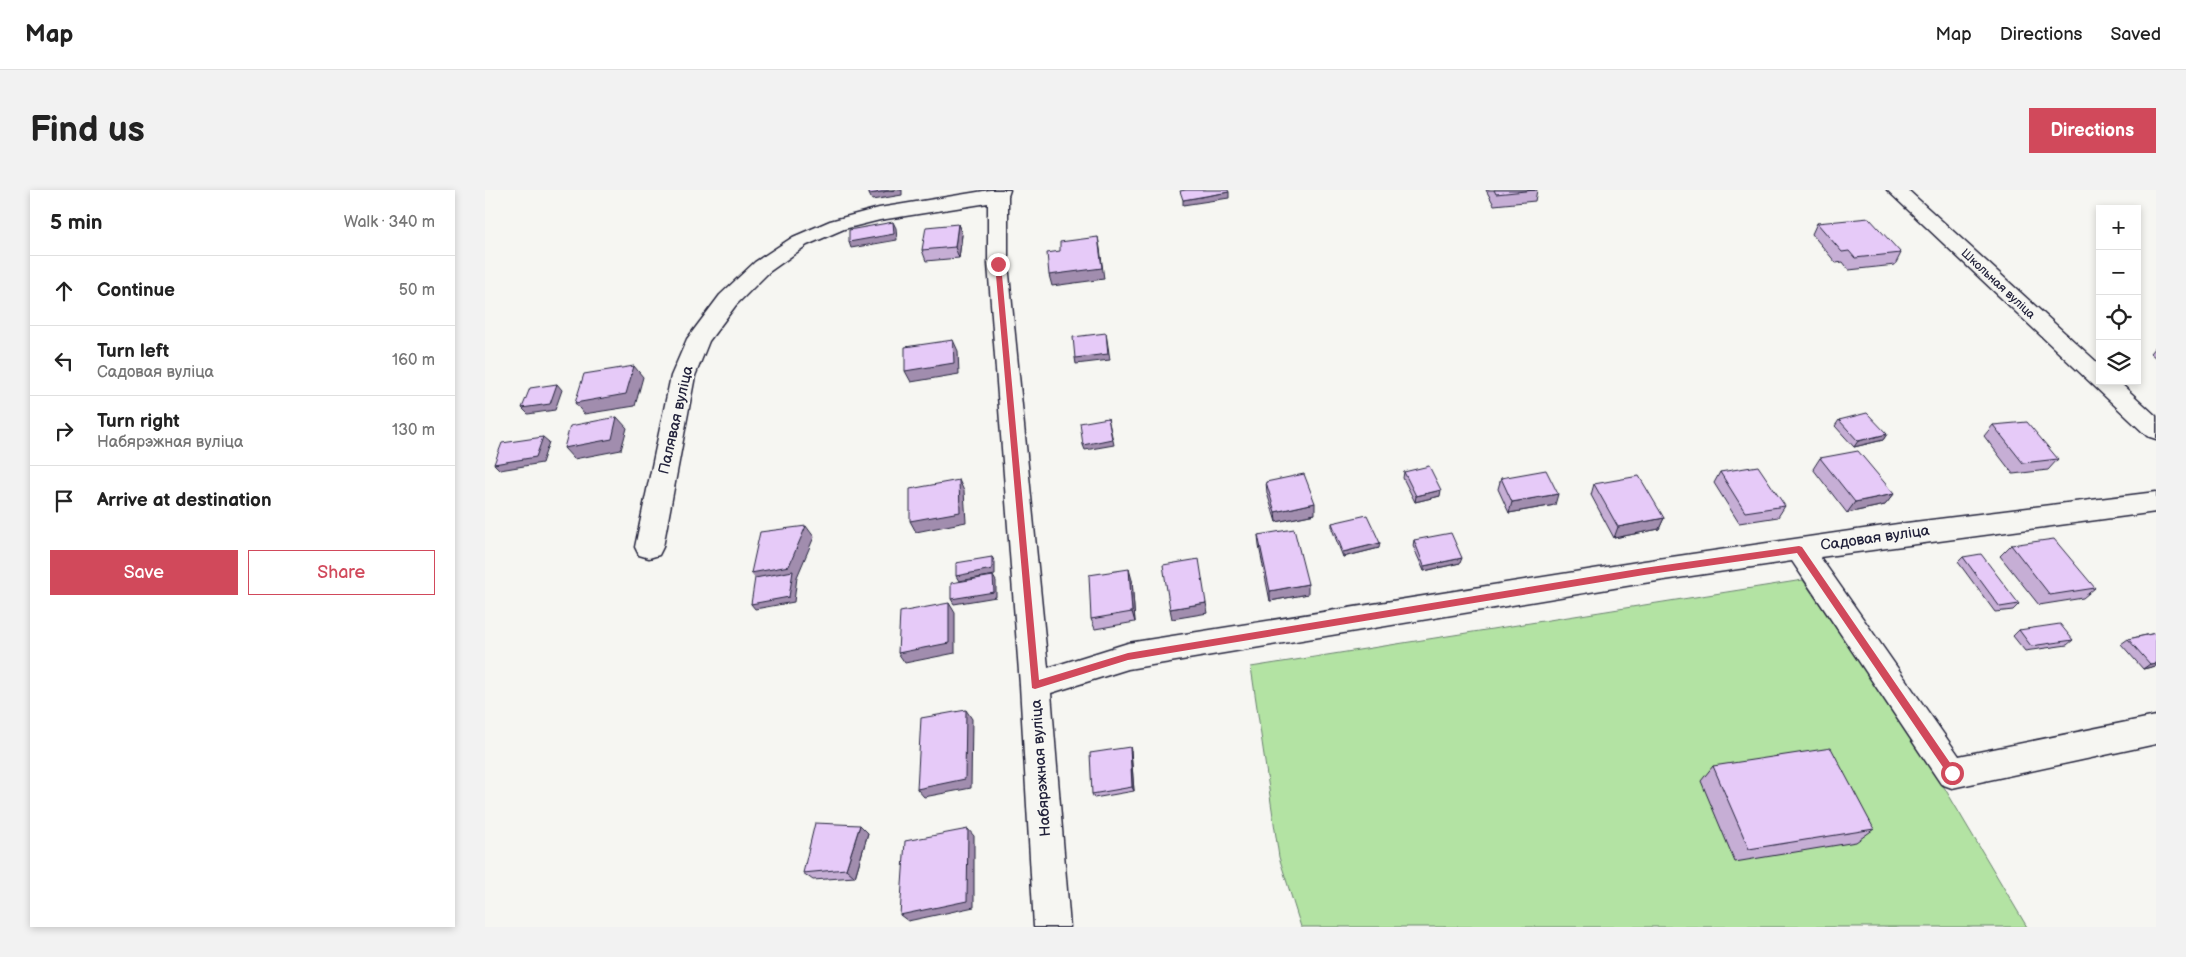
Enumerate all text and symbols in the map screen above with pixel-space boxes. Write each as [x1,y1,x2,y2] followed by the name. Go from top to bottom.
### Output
[25,20,73,49] text: Map
[1936,24,1972,45] text: Map
[2000,24,2082,45] text: Directions
[2110,24,2161,45] text: Saved
[2029,108,2156,153] button: Directions
[30,109,145,152] text: Find us
[2096,205,2141,385] map controls
[2096,205,2141,250] button: +
[50,210,103,235] text: 5 min
[344,213,435,232] text: Walk · 340 m
[1958,246,2038,322] street label: Школьная вуліца
[2096,250,2141,295] button: −
[987,253,1010,276] route end
[50,277,78,305] icon: ahead
[97,279,175,302] text: Continue
[399,281,435,300] text: 50 m
[2096,295,2141,340] button: locate
[97,340,169,363] text: Turn left
[2096,340,2141,385] button: layers
[50,347,78,375] icon: left
[392,351,435,370] text: 160 m
[97,363,214,382] text: Садовая вуліца
[654,364,698,476] street label: Палявая вуліца
[97,410,180,433] text: Turn right
[50,417,78,445] icon: right
[392,421,435,440] text: 130 m
[97,433,244,452] text: Набярэжная вуліца
[50,487,78,515] icon: arrive
[97,489,272,512] text: Arrive at destination
[1819,521,1931,555] street label: Садовая вуліца
[50,550,238,595] button: Save
[248,550,435,595] button: Share
[1027,699,1055,837] street label: Набярэжная вуліца
[1941,762,1964,785] route start

